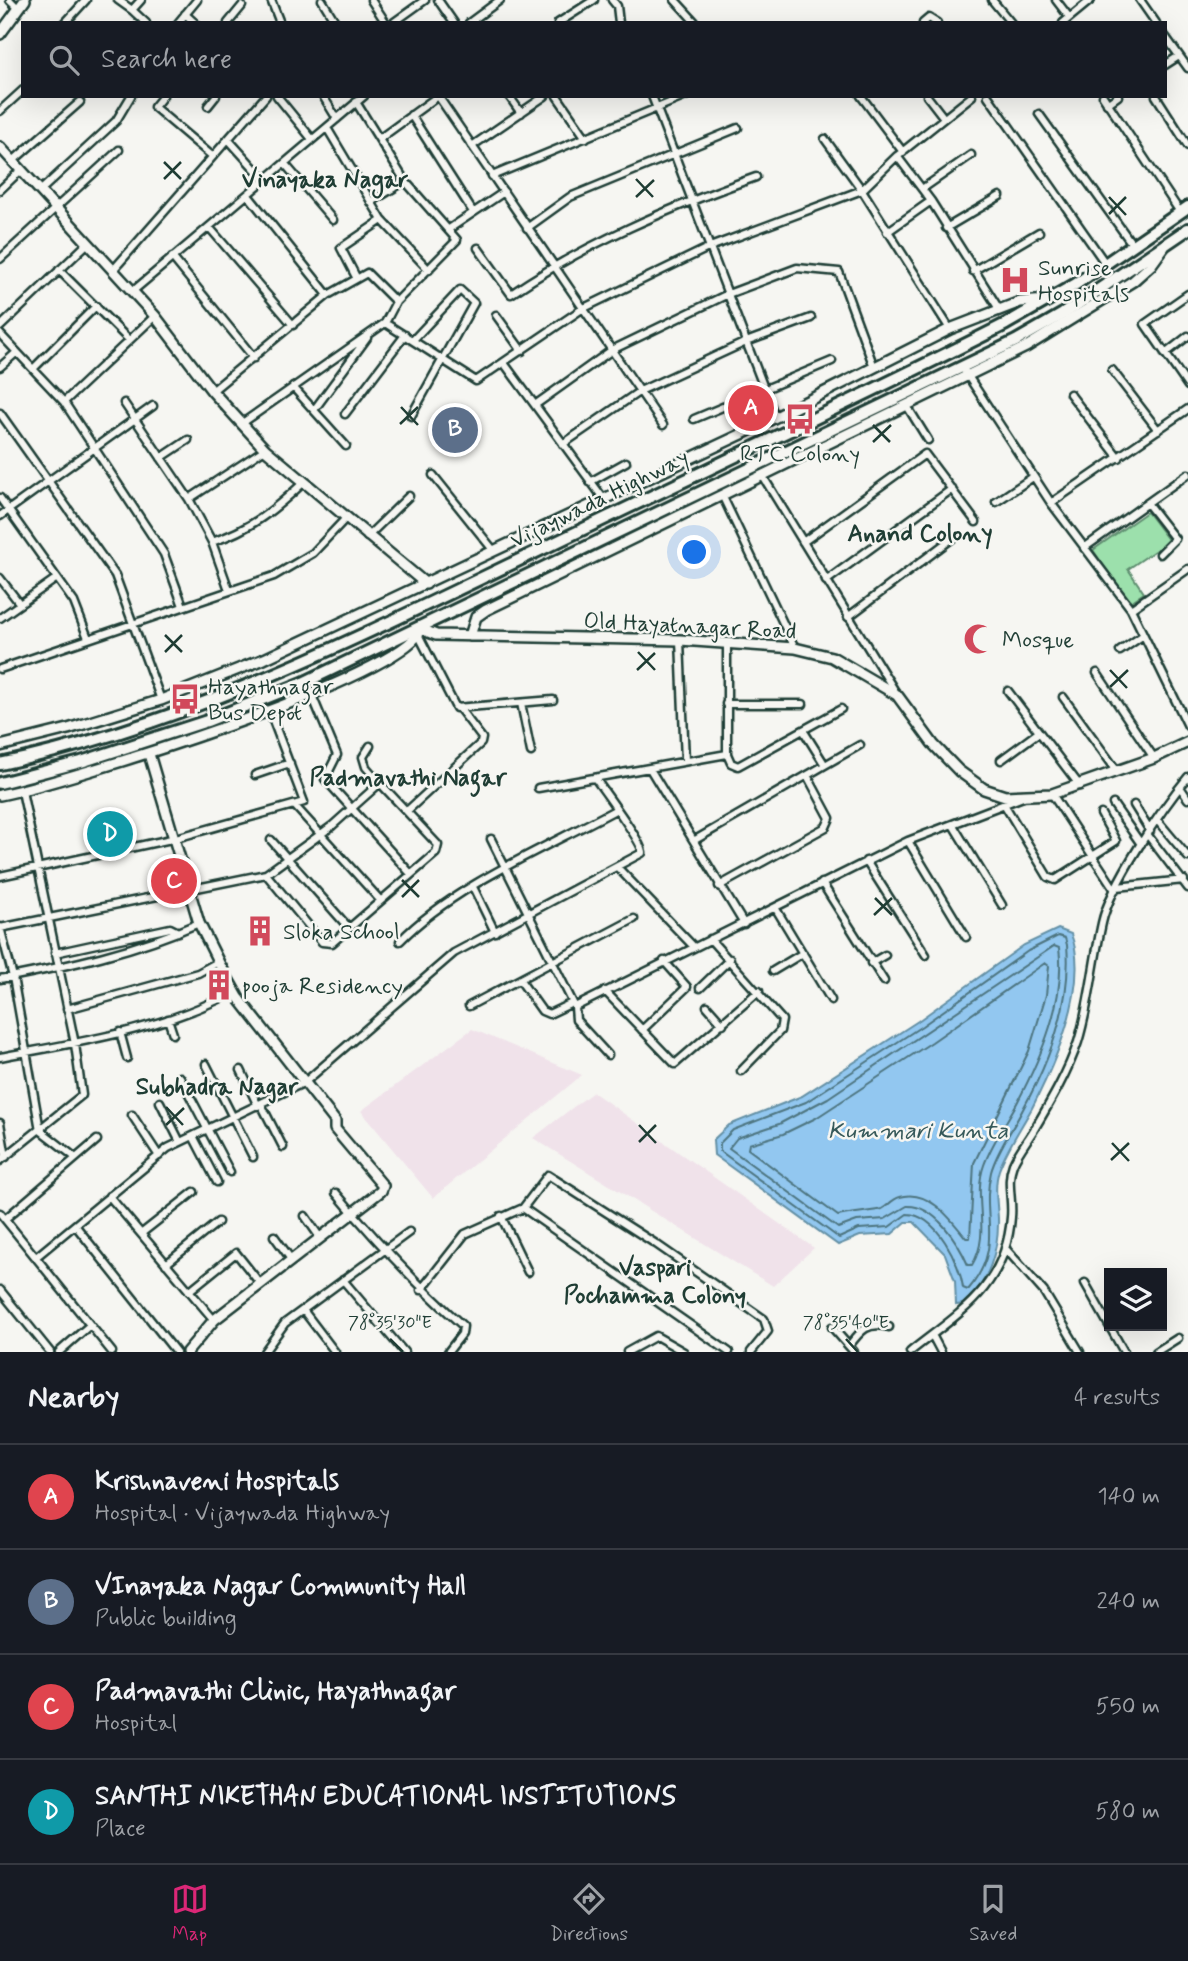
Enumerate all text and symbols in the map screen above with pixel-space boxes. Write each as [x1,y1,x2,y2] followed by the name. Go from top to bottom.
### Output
[21,21,1167,98] search box
[45,41,83,79] icon: search
[101,43,232,77] text: Search here
[242,165,408,199] district label: Vinayaka Nagar
[1038,254,1129,310] place label: Sunrise Hospitals
[998,263,1032,297] hospital icon: Sunrise Hospitals
[728,382,774,434] pin: A
[783,402,817,436] bus stop icon: RTC Colony
[432,404,478,456] pin: B
[740,440,860,470] place label: RTC Colony
[505,443,694,556] street label: Vijaywada Highway
[848,519,992,550] district label: Anand Colony
[677,535,711,569] your location
[583,606,797,648] street label: Old Hayatnagar Road
[962,622,996,656] mosque icon: Mosque
[1002,626,1074,656] place label: Mosque
[208,673,334,729] place label: Hayathnagar Bus Depot
[168,682,202,716] bus stop icon: Hayathnagar Bus Depot
[309,763,507,797] district label: Padmavathi Nagar
[87,808,133,860] pin: D
[151,855,197,907] pin: C
[243,914,277,948] building icon: Sloka School
[283,918,400,948] place label: Sloka School
[202,968,236,1002] building icon: pooja Residency
[242,972,403,1002] place label: pooja Residency
[136,1072,299,1104] district label: Subhadra Nagar
[828,1116,1009,1147] water label: Kummari Kunta
[564,1253,746,1312] district label: Vaspari Pochamma Colony
[1104,1268,1167,1331] map controls
[1104,1268,1167,1331] button: layers
[348,1311,432,1335] text: 78°35'30"E
[803,1311,889,1335] text: 78°35'40"E
[28,1378,119,1417] text: Nearby
[1074,1383,1160,1413] text: 4 results
[95,1465,339,1499] text: Krishnaveni Hospitals
[43,1482,59,1512] text: A
[1097,1482,1160,1512] text: 140 m
[95,1499,390,1529] text: Hospital · Vijaywada Highway
[95,1570,466,1604] text: VInayaka Nagar Community Hall
[44,1587,58,1617] text: B
[1096,1587,1160,1617] text: 240 m
[95,1604,237,1634] text: Public building
[95,1675,456,1709] text: Padmavathi Clinic, Hayathnagar
[43,1692,59,1722] text: C
[1096,1692,1160,1722] text: 550 m
[95,1709,177,1739] text: Hospital
[95,1780,676,1814] text: SANTHI NIKETHAN EDUCATIONAL INSTITUTIONS
[43,1797,59,1827] text: D
[1095,1797,1160,1827] text: 580 m
[95,1814,146,1844] text: Place
[171,1880,209,1947] tab: Map
[550,1880,628,1947] tab: Directions
[969,1880,1017,1947] tab: Saved

